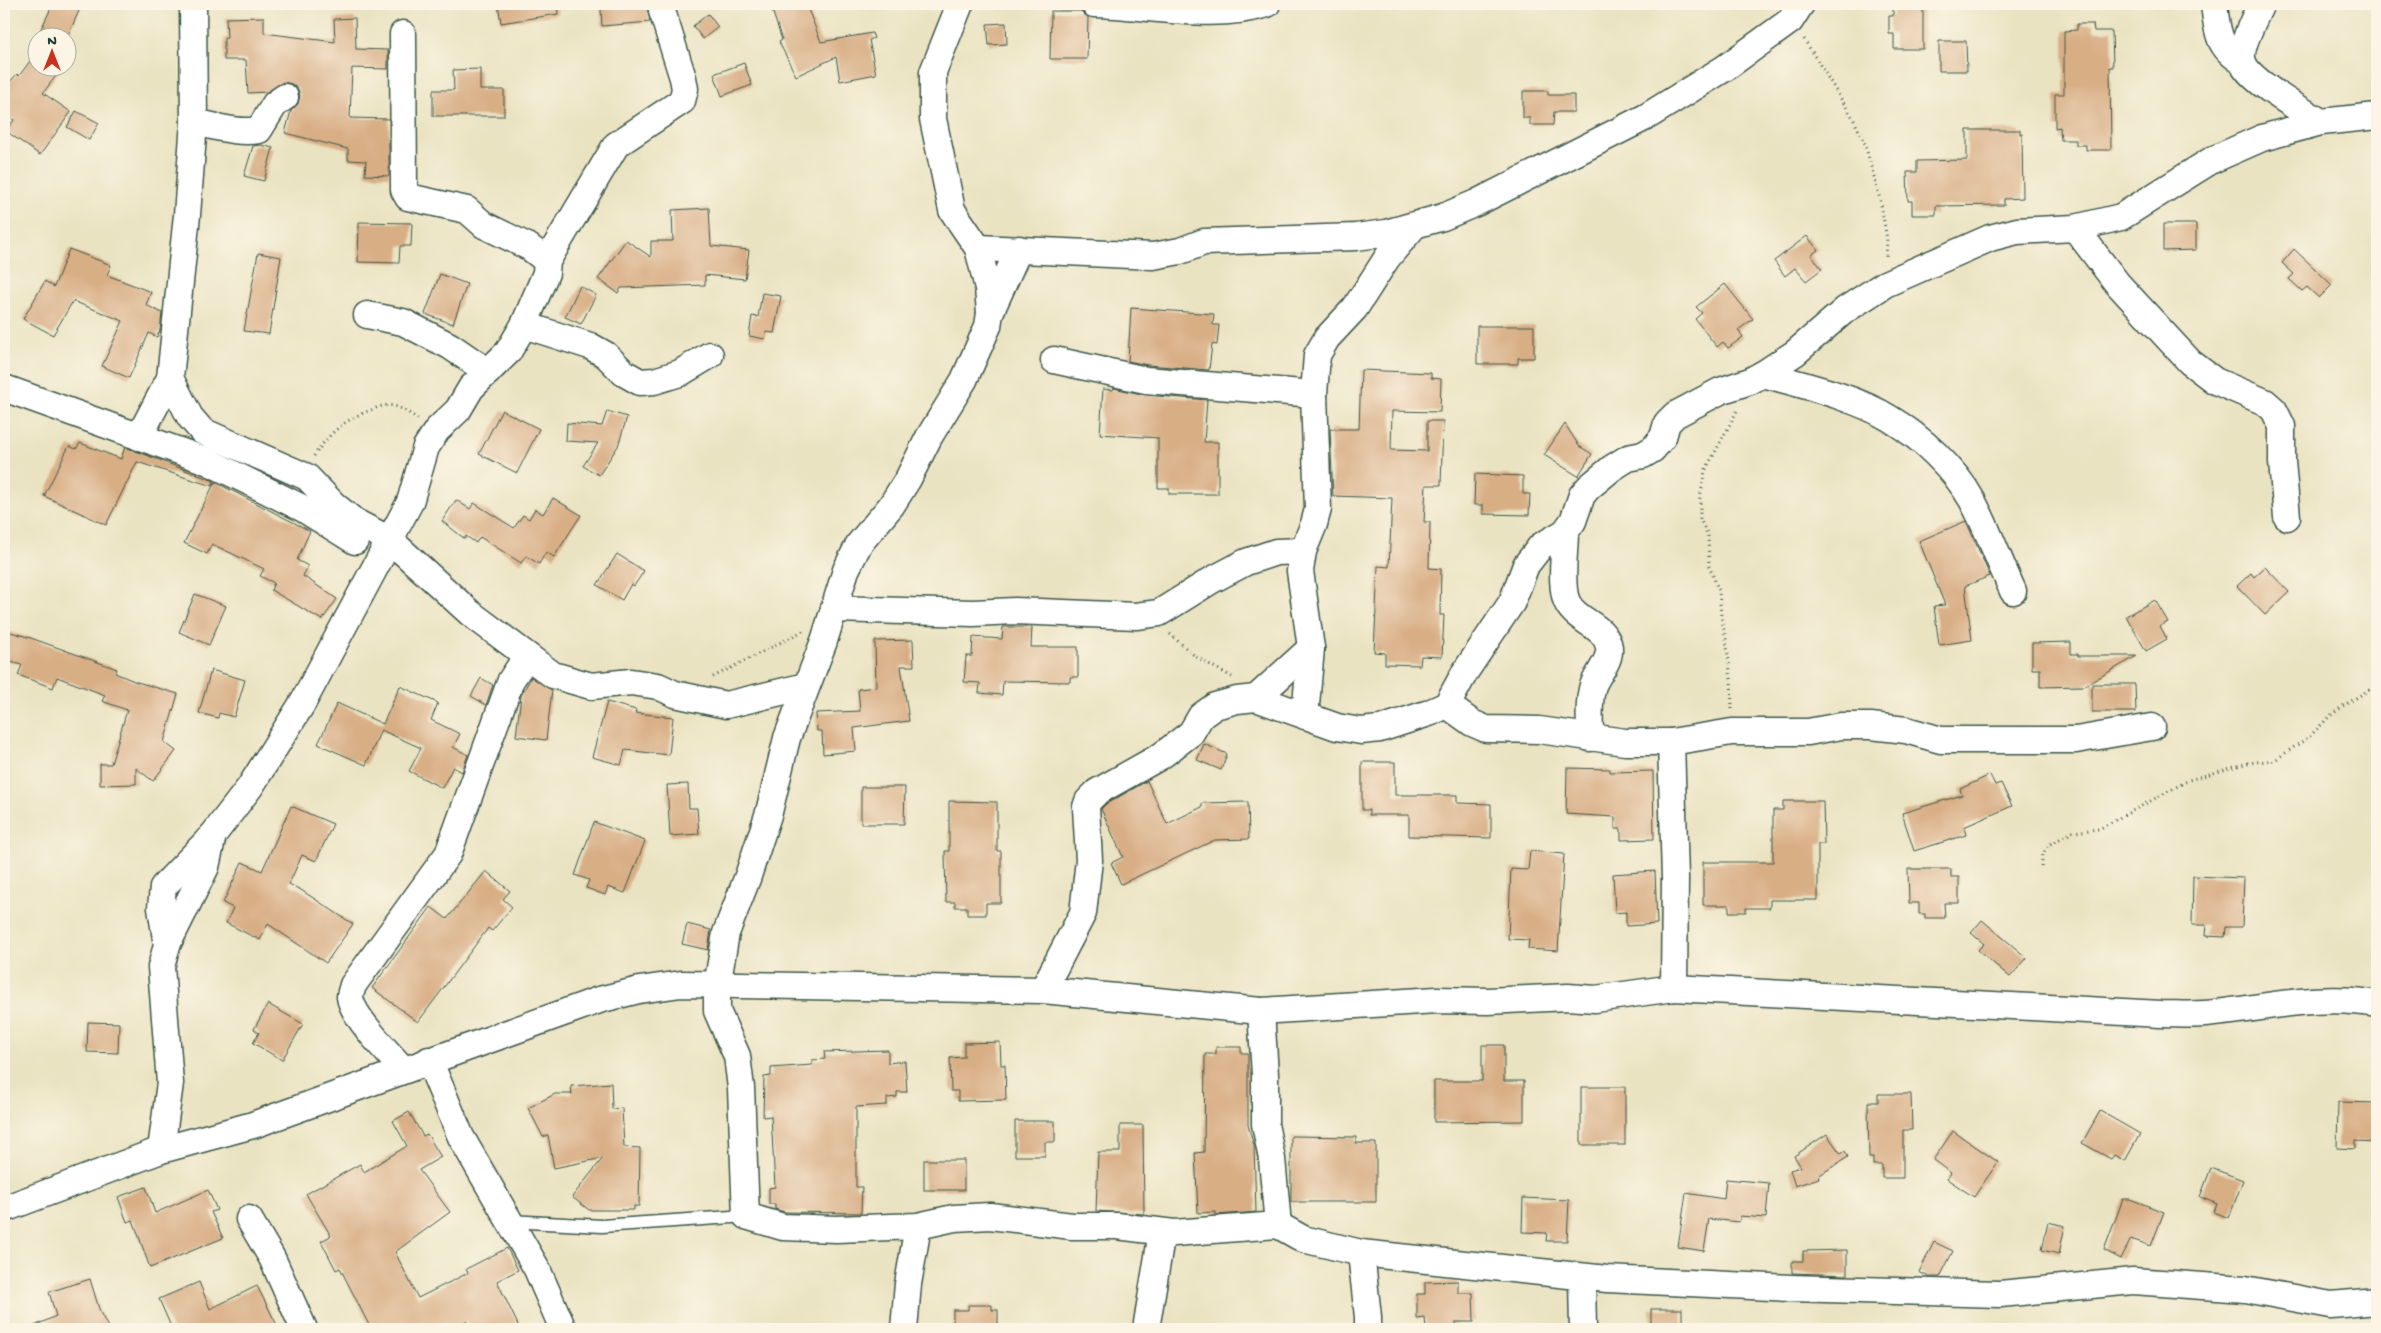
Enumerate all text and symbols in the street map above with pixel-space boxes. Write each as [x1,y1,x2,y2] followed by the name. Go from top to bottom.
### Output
[28,28,78,78] north arrow
[47,33,57,50] text: N

